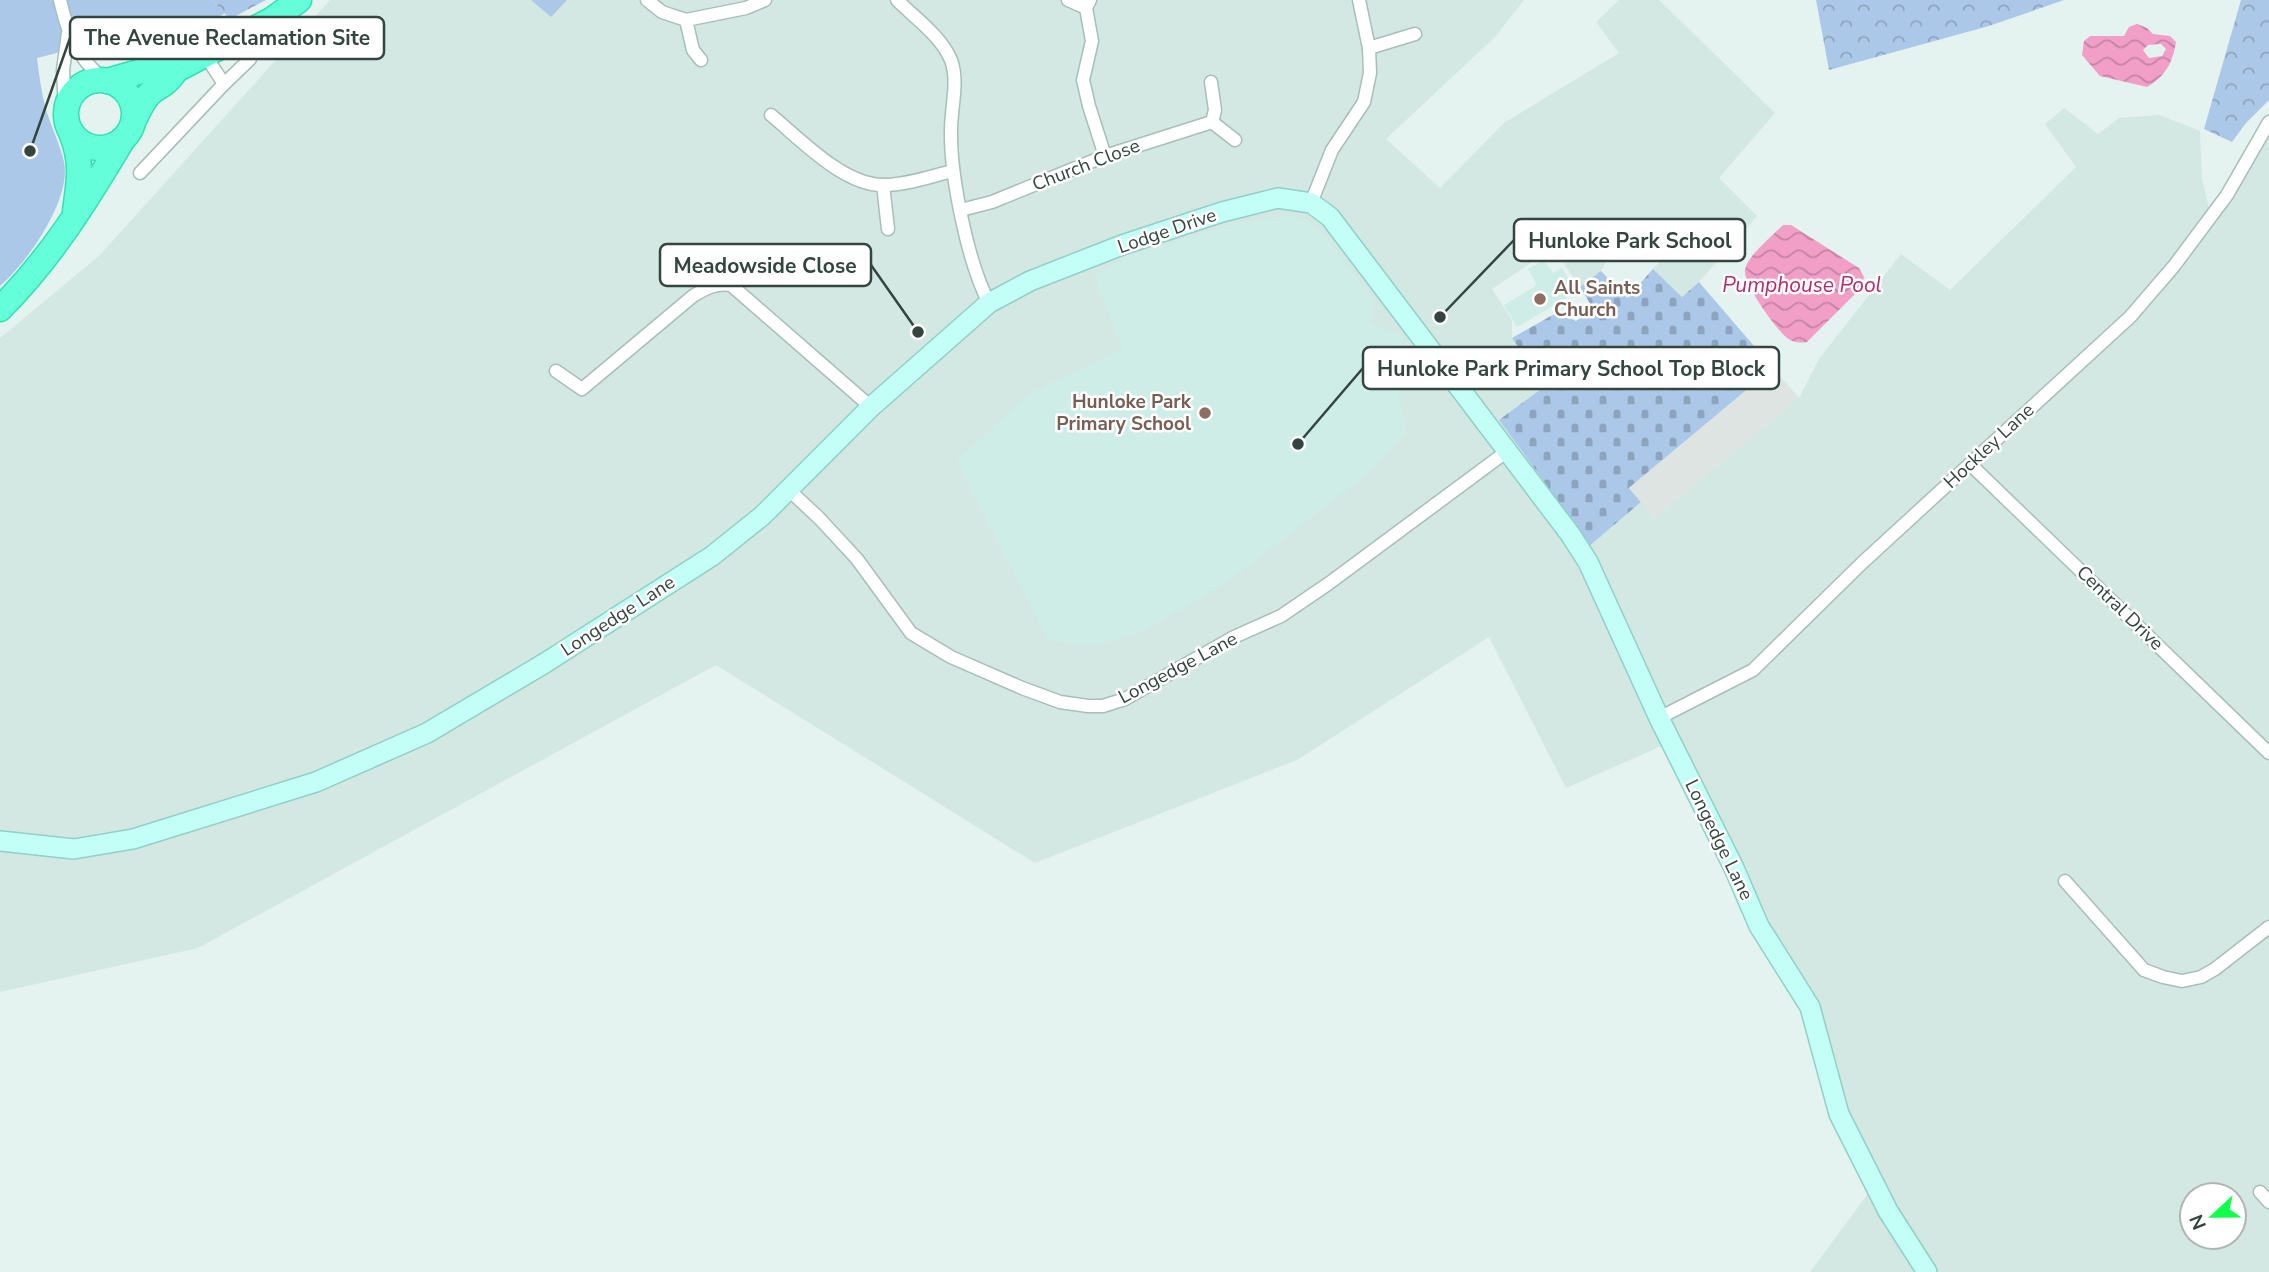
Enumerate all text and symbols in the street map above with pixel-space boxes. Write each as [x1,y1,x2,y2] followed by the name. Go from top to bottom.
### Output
[70,17,384,59] callout: The Avenue Reclamation Site
[84,24,370,52] text: The Avenue Reclamation Site
[1028,133,1144,197] street label: Church Close
[1114,202,1220,260] street label: Lodge Drive
[1514,219,1745,261] callout: Hunloke Park School
[1528,227,1732,255] text: Hunloke Park School
[660,244,871,286] callout: Meadowside Close
[673,252,857,280] text: Meadowside Close
[1722,271,1882,299] water label: Pumphouse Pool
[1554,275,1640,323] place label: All Saints Church
[1532,291,1548,307] marker: All Saints Church
[1363,347,1779,389] callout: Hunloke Park Primary School Top Block
[1377,355,1766,383] text: Hunloke Park Primary School Top Block
[1056,389,1192,437] place label: Hunloke Park Primary School
[1938,397,2040,495] street label: Hockley Lane
[1197,405,1213,421] marker: Hunloke Park Primary School
[2071,560,2169,656] street label: Central Drive
[556,569,680,663] street label: Longedge Lane
[1114,626,1242,710] street label: Longedge Lane
[1679,775,1759,905] street label: Longedge Lane
[2178,1181,2248,1251] north arrow
[2183,1211,2213,1233] text: N

